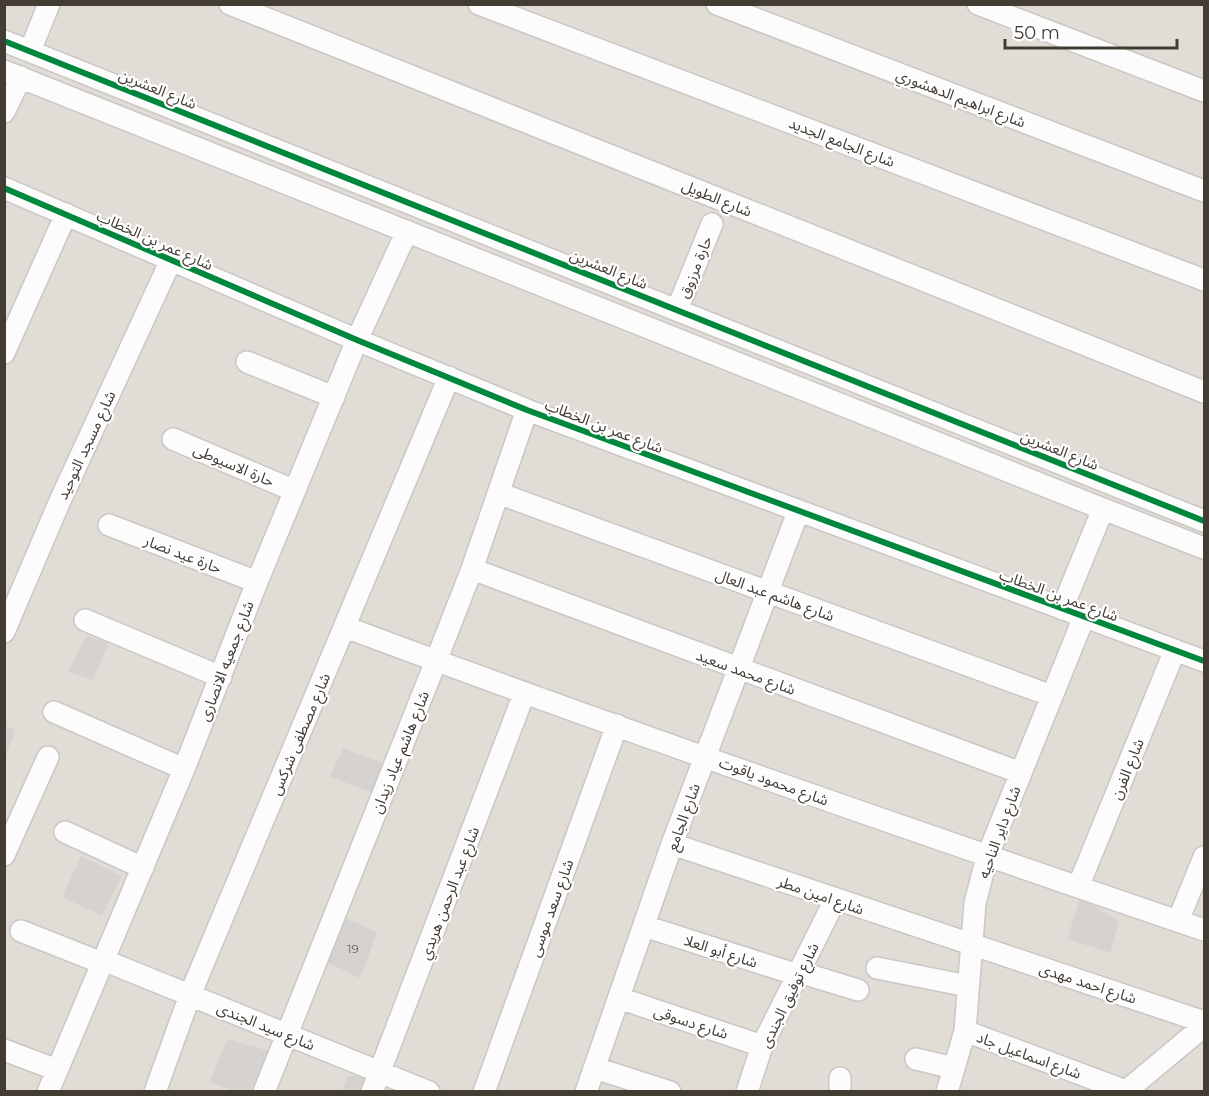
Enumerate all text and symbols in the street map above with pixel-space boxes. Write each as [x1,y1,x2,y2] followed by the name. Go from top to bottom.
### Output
[1005,12,1178,50] scale bar
[1014,22,1060,44] text: 50 m
[115,65,200,116] street label: شارع العشرين
[892,65,1029,134] street label: شارع ابراهيم الدهشوري
[785,113,898,174] street label: شارع الجامع الجديد
[678,175,755,224] street label: شارع الطويل
[93,206,216,277] street label: شارع عمر بن الخطاب
[674,233,716,301] street label: حارة مرزوق
[566,245,651,296] street label: شارع العشرين
[52,387,122,504] street label: شارع مسجد التوحيد
[541,395,666,460] street label: شارع عمر بن الخطاب
[1017,426,1102,477] street label: شارع العشرين
[191,439,277,491] street label: حارة الاسيوطى
[141,530,225,577] street label: حارة عيد نصار
[712,565,837,628] street label: شارع هاشم عبد العال
[996,565,1121,628] street label: شارع عمر بن الخطاب
[194,598,261,725] street label: شارع جمعيه الانصارى
[693,645,798,702] street label: شارع محمد سعيد
[266,670,337,799] street label: شارع مصطفى شركس
[367,688,436,817] street label: شارع هاشم عياد زيدان
[1106,735,1151,803] street label: شارع الفرن
[716,752,831,812] street label: شارع محمود ياقوت
[662,780,707,854] street label: شارع الجامع
[973,783,1027,882] street label: شارع داير الناحيه
[415,824,486,963] street label: شارع عبد الرحمن هريدي
[525,856,580,960] street label: شارع سعد موسى
[774,871,867,921] street label: شارع امين مطر
[681,930,760,975] street label: شارع أبو العلا
[755,939,825,1052] street label: شارع توفيق الجندى
[347,941,359,956] house number: 19
[1036,958,1139,1011] street label: شارع احمد مهدى
[213,998,318,1057] street label: شارع سيد الجندى
[651,1001,731,1046] street label: شارع دسوقى
[973,1027,1084,1086] street label: شارع اسماعيل جاد

